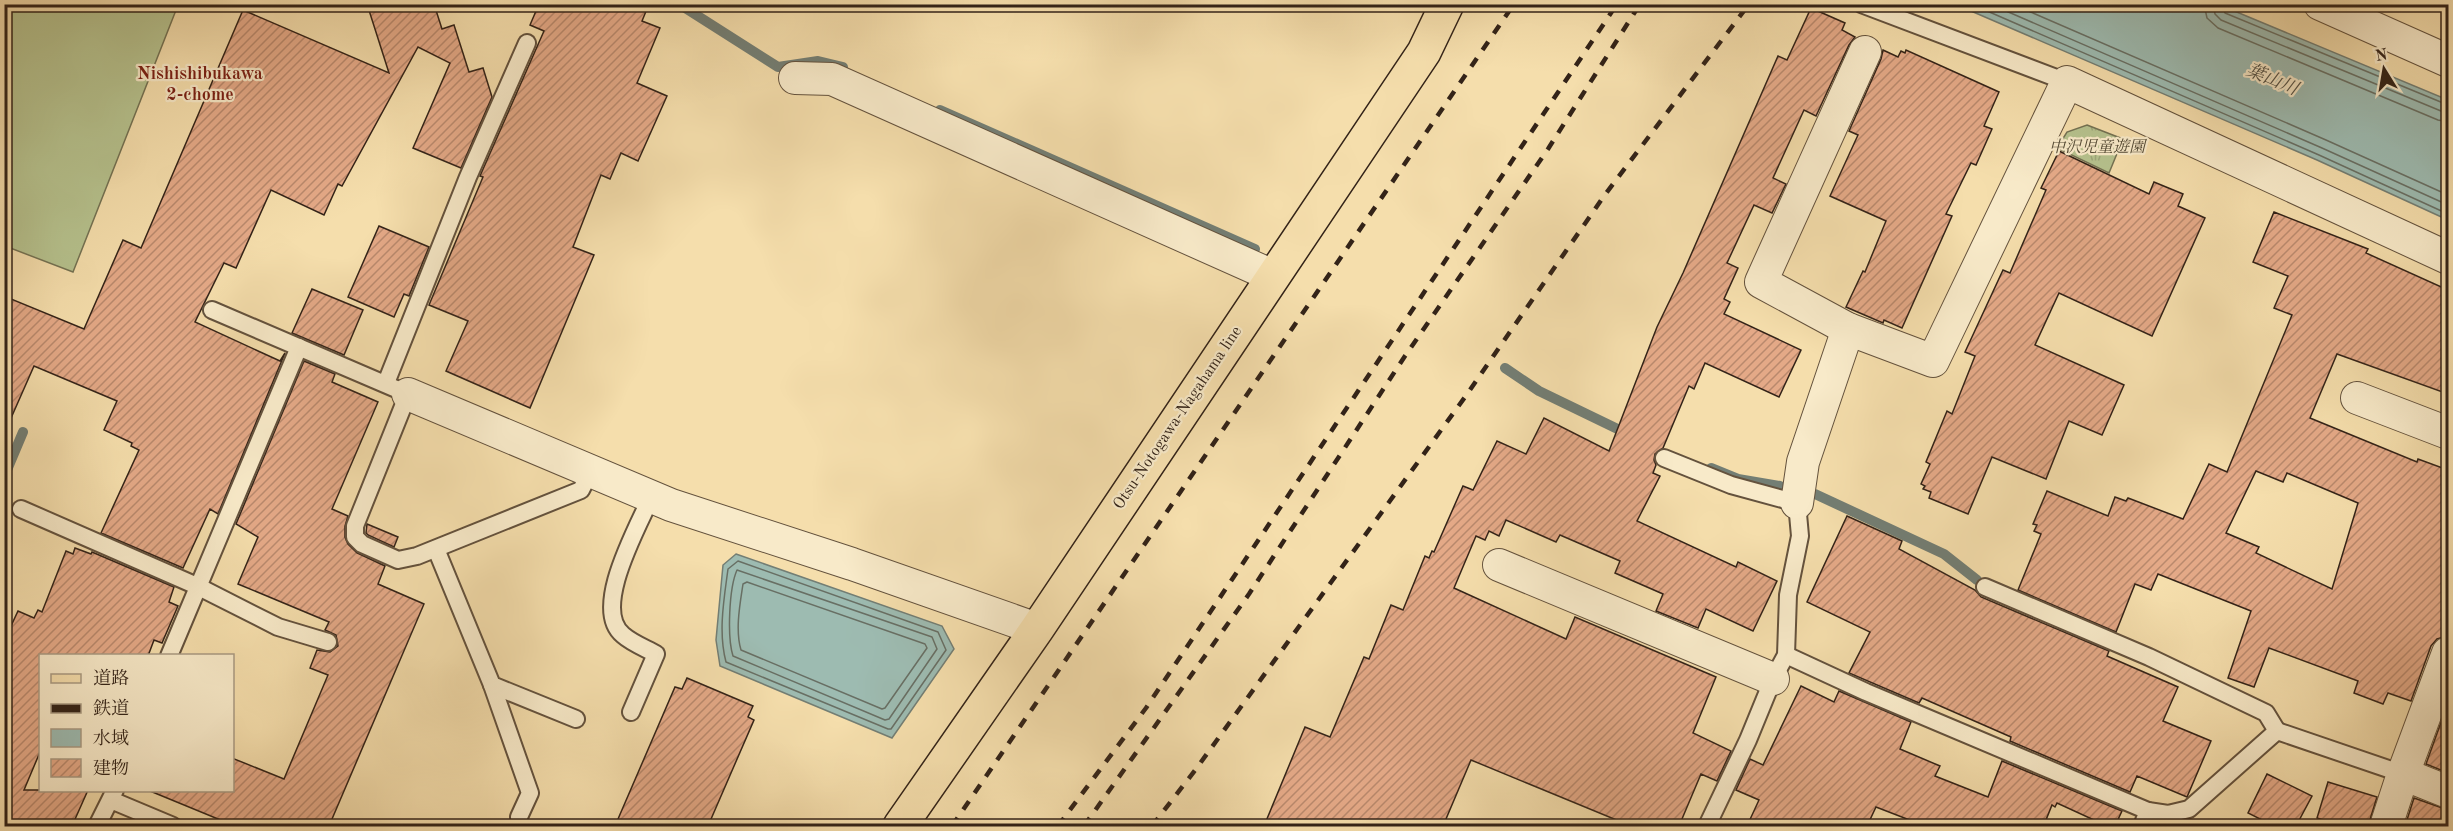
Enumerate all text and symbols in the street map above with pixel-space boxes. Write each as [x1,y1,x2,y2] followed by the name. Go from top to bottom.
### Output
[2354,39,2414,99] north arrow
[2374,47,2390,65] text: N
[2244,59,2303,100] water label: 葉山川
[137,65,263,104] district label: Nishishibukawa 2-chome
[2049,138,2148,156] park label: 中沢児童遊園
[1111,324,1245,512] street label: Otsu-Notogawa-Nagahama line
[39,654,234,792] legend
[93,668,129,688] text: 道路
[93,698,129,718] text: 鉄道
[93,728,129,748] text: 水域
[93,758,129,778] text: 建物

